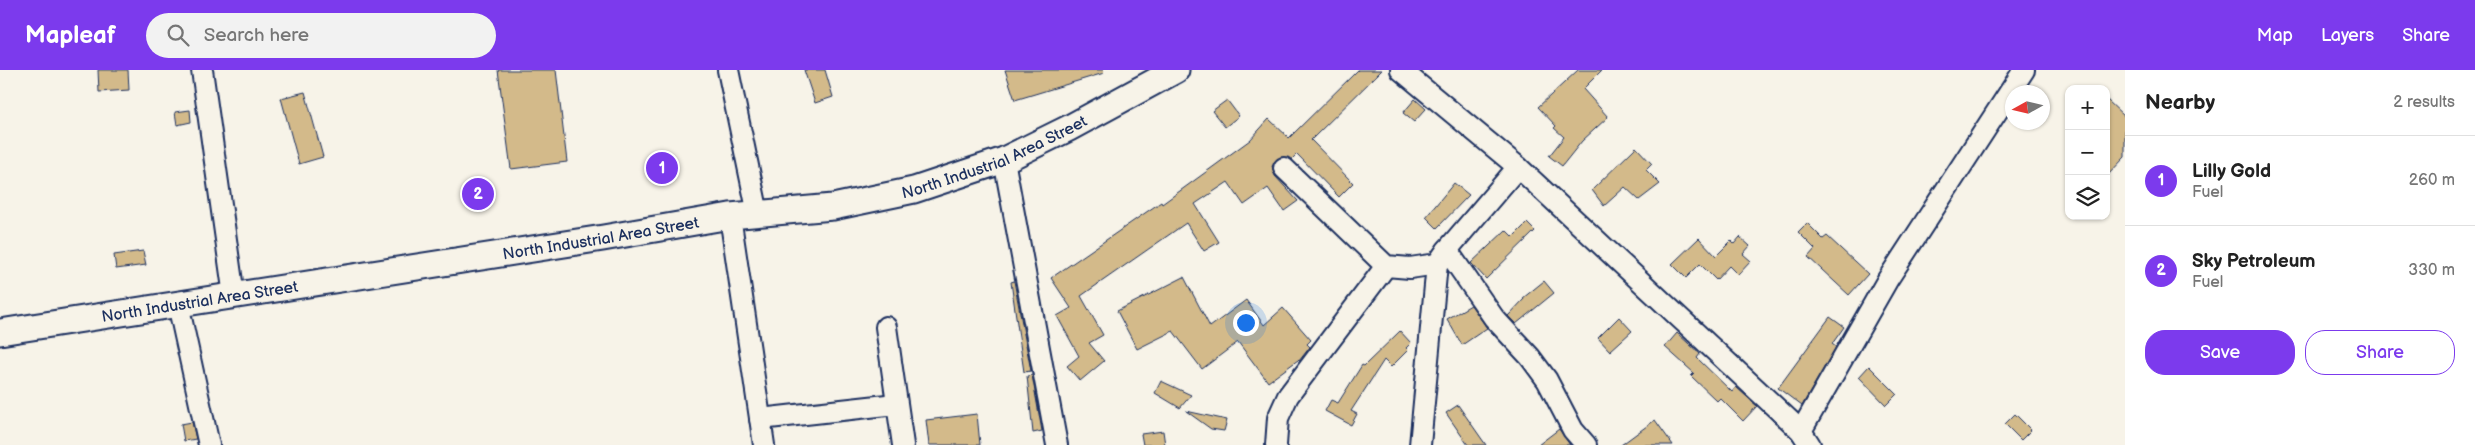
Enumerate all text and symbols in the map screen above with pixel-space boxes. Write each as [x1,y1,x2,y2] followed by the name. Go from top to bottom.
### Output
[146,13,496,58] search box
[25,21,116,50] text: Mapleaf
[164,21,192,49] icon: search
[204,24,309,47] text: Search here
[2257,25,2293,46] text: Map
[2321,25,2374,46] text: Layers
[2402,25,2450,46] text: Share
[2005,85,2050,130] north arrow
[2065,85,2110,220] map controls
[2065,85,2110,130] button: +
[2145,90,2215,115] text: Nearby
[2393,93,2455,112] text: 2 results
[900,112,1091,203] street label: North Industrial Area Street
[2065,130,2110,175] button: −
[646,149,678,187] pin: 1
[2192,160,2271,183] text: Lilly Gold
[2158,171,2164,190] text: 1
[2409,171,2455,190] text: 260 m
[462,175,494,213] pin: 2
[2065,175,2110,220] button: layers
[2192,183,2223,202] text: Fuel
[501,214,700,265] street label: North Industrial Area Street
[2192,250,2316,273] text: Sky Petroleum
[2156,261,2166,280] text: 2
[2408,261,2455,280] text: 330 m
[2192,273,2223,292] text: Fuel
[100,278,299,327] street label: North Industrial Area Street
[1233,310,1259,336] your location
[2145,330,2295,375] button: Save
[2305,330,2455,375] button: Share

